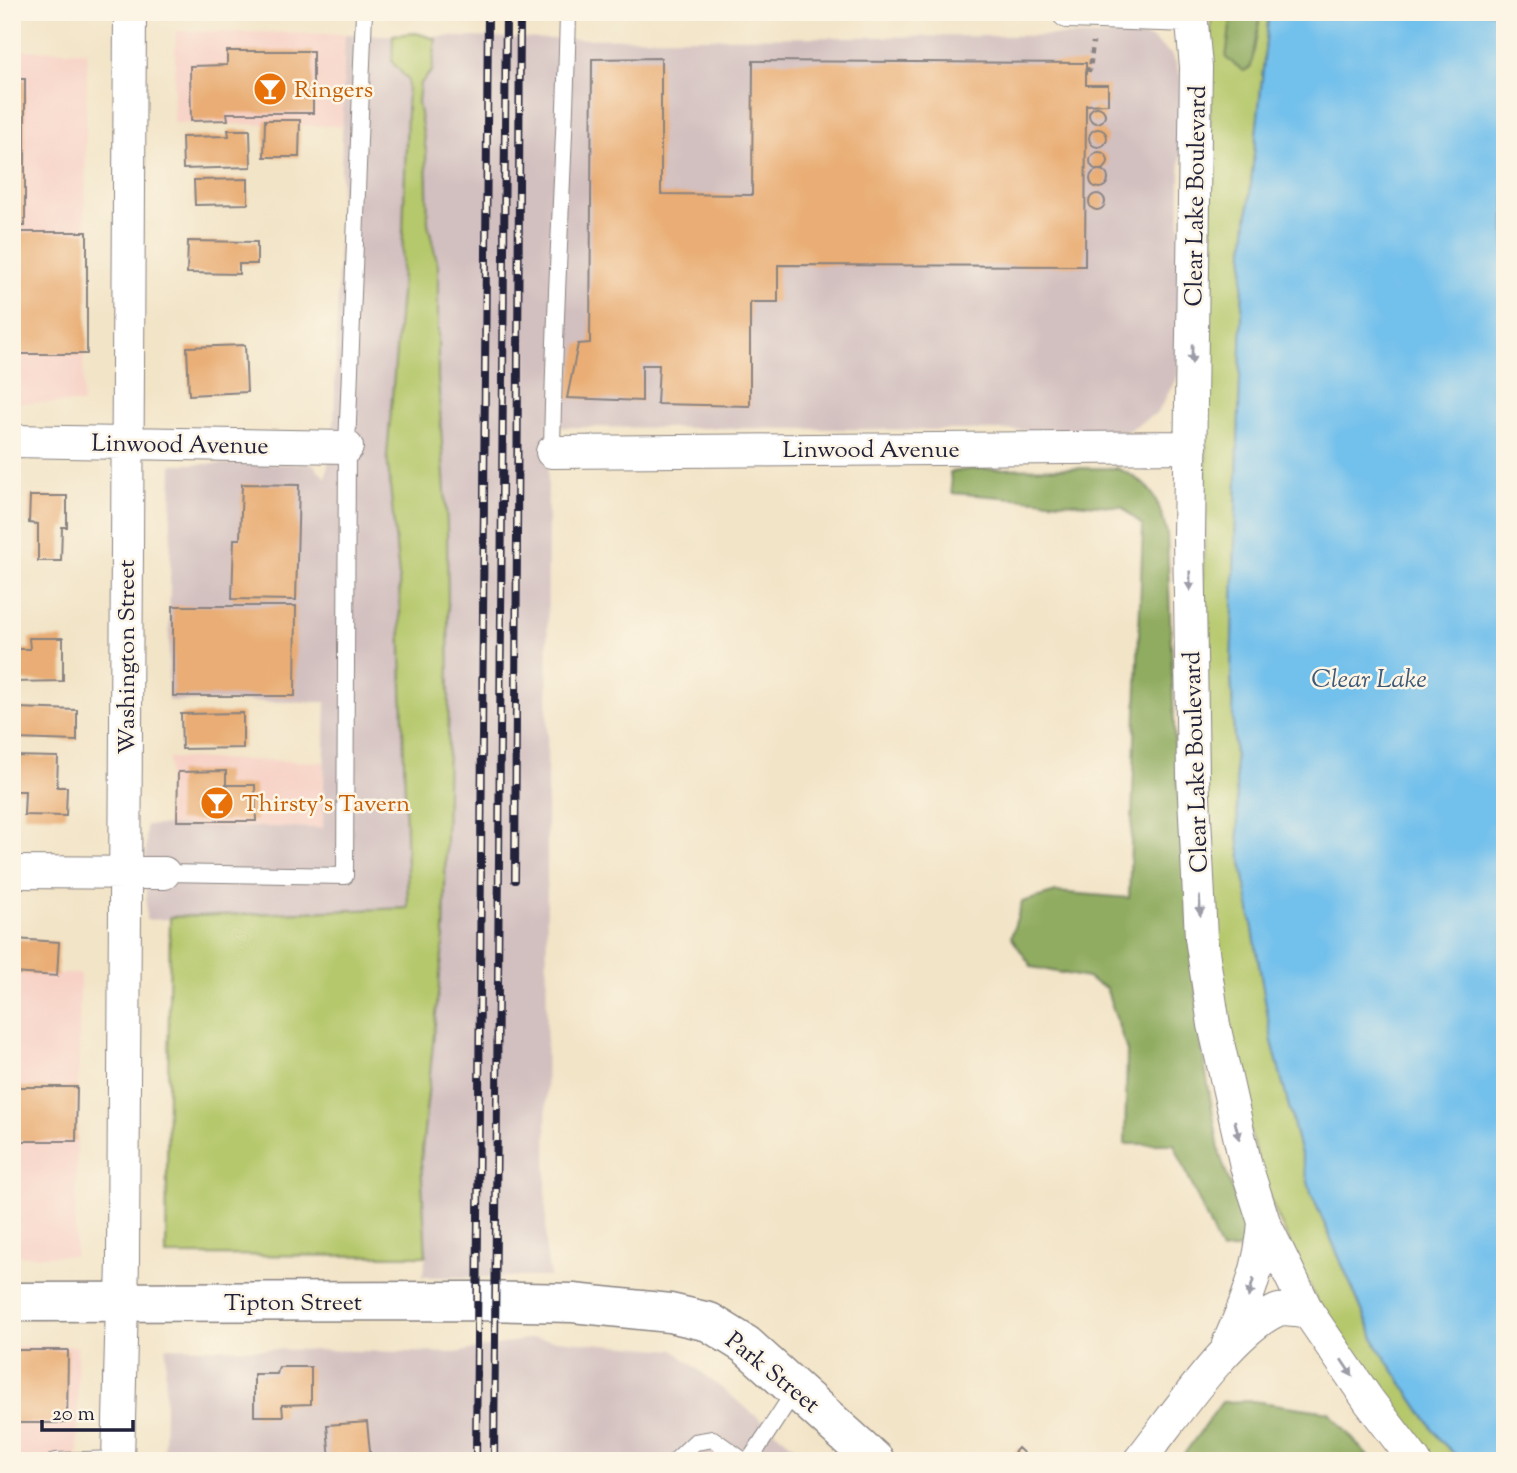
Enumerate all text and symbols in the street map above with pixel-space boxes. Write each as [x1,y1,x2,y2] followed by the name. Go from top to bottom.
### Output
[251,70,289,108] bar icon: Ringers
[294,74,373,108] place label: Ringers
[1178,85,1216,307] street label: Clear Lake Boulevard
[1187,343,1198,365] one-way arrow
[91,427,269,465] street label: Linwood Avenue
[782,434,960,468] street label: Linwood Avenue
[111,560,145,754] street label: Washington Street
[1184,570,1196,592] one-way arrow
[1176,650,1218,873] street label: Clear Lake Boulevard
[1311,662,1427,699] water label: Clear Lake
[198,784,236,822] bar icon: Thirsty's Tavern
[242,788,410,822] place label: Thirsty's Tavern
[1194,896,1205,918] one-way arrow
[1232,1119,1243,1141] one-way arrow
[1245,1278,1256,1300] one-way arrow
[224,1287,362,1321] street label: Tipton Street
[717,1325,826,1422] street label: Park Street
[1340,1358,1353,1378] one-way arrow
[42,1389,133,1433] scale bar
[52,1400,95,1430] text: 20 m

